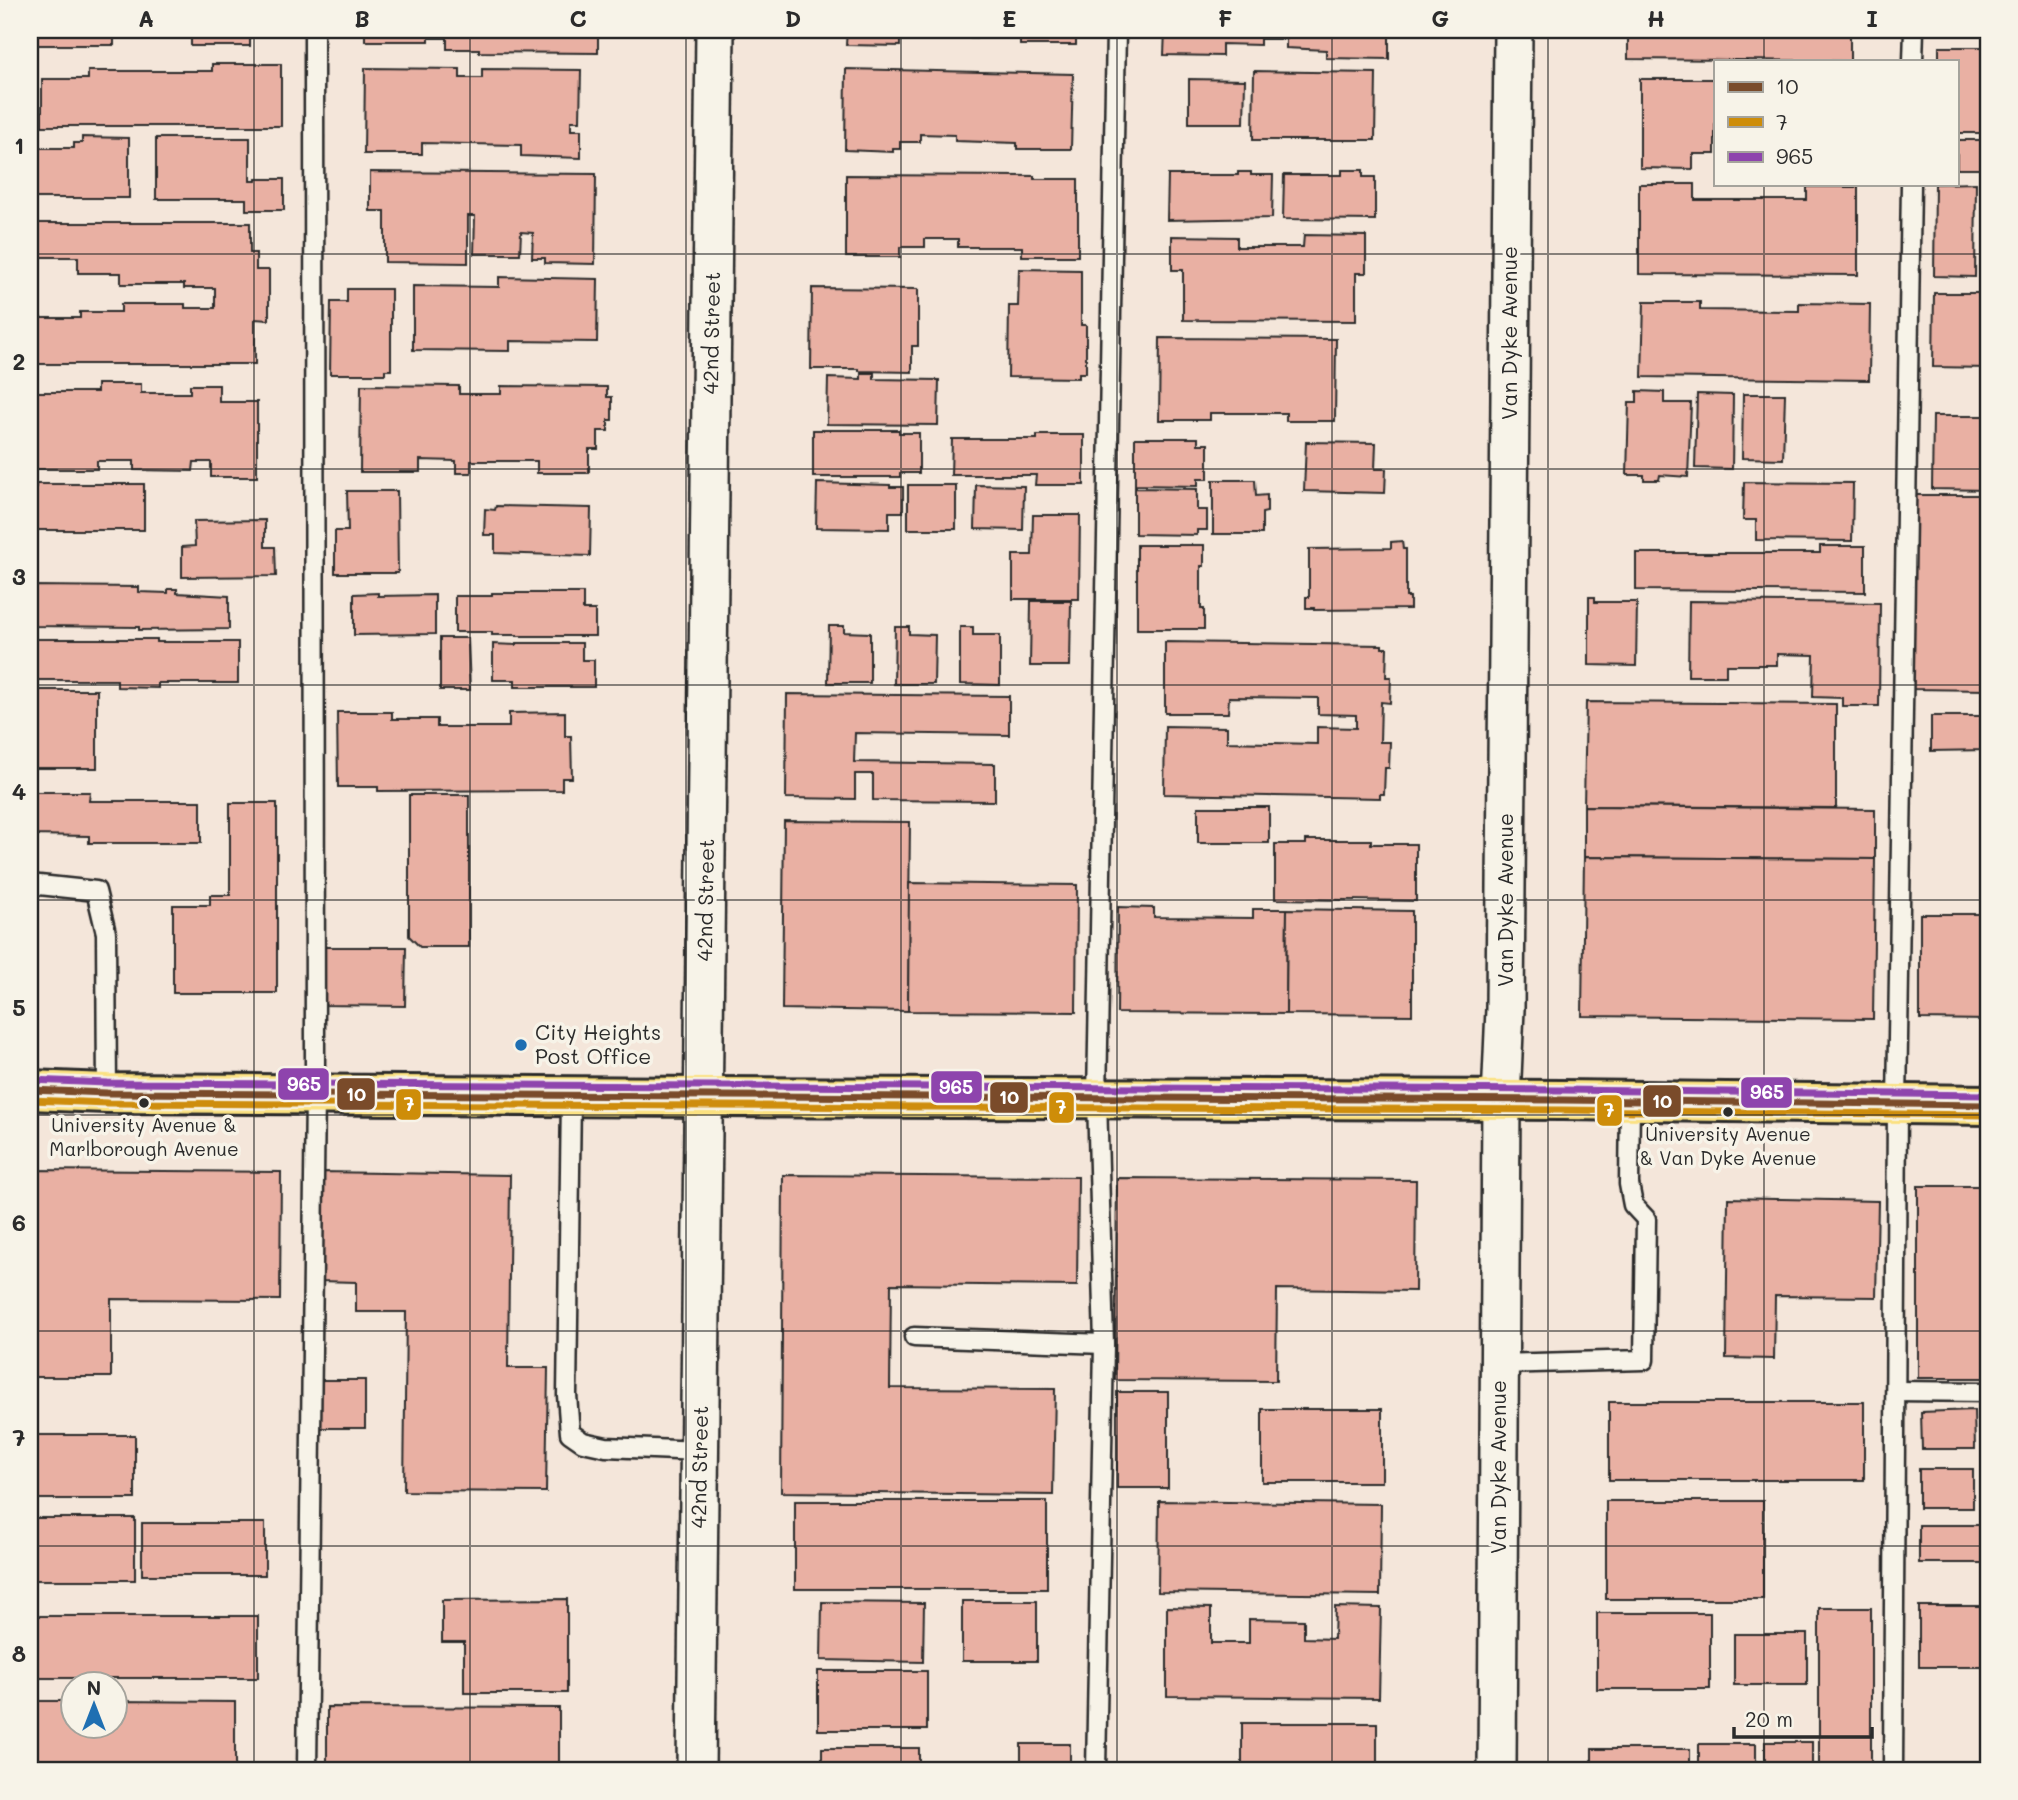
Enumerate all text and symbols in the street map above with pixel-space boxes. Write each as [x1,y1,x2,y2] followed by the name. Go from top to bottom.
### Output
[138,3,154,33] text: A
[354,3,370,33] text: B
[569,3,587,33] text: C
[785,3,801,33] text: D
[1002,3,1016,33] text: E
[1218,3,1232,33] text: F
[1431,3,1449,33] text: G
[1647,3,1665,33] text: H
[1866,3,1878,33] text: I
[1714,60,1958,186] legend
[1776,72,1798,99] text: 10
[1776,108,1788,135] text: 7
[14,130,24,160] text: 1
[1776,142,1813,169] text: 965
[1495,246,1522,420] street label: Van Dyke Avenue
[696,271,725,394] street label: 42nd Street
[13,346,25,376] text: 2
[12,561,26,591] text: 3
[12,776,26,806] text: 4
[1491,813,1518,987] street label: Van Dyke Avenue
[690,838,719,961] street label: 42nd Street
[12,992,26,1022] text: 5
[535,1018,661,1069] place label: City Heights Post Office
[513,1037,529,1053] marker: City Heights Post Office
[277,1067,330,1101] line badge: 965
[930,1070,983,1104] line badge: 965
[287,1071,321,1096] text: 965
[939,1074,973,1099] text: 965
[1740,1076,1793,1109] line badge: 965
[336,1077,376,1111] line badge: 10
[1750,1079,1784,1104] text: 965
[346,1081,366,1106] text: 10
[989,1081,1029,1114] line badge: 10
[999,1084,1019,1109] text: 10
[1642,1084,1682,1118] line badge: 10
[395,1088,422,1121] line badge: 7
[1652,1088,1672,1113] text: 10
[404,1091,415,1116] text: 7
[1048,1091,1075,1124] line badge: 7
[1056,1094,1067,1119] text: 7
[1596,1094,1623,1127] line badge: 7
[137,1096,151,1110] marker: University Avenue & Marlborough Avenue
[1604,1097,1615,1122] text: 7
[1721,1105,1735,1119] marker: University Avenue & Van Dyke Avenue
[49,1112,239,1161] place label: University Avenue & Marlborough Avenue
[1639,1121,1817,1170] place label: University Avenue & Van Dyke Avenue
[12,1207,26,1237] text: 6
[1484,1380,1511,1554] street label: Van Dyke Avenue
[684,1405,713,1528] street label: 42nd Street
[13,1422,26,1452] text: 7
[12,1638,26,1668] text: 8
[60,1671,130,1741] north arrow
[87,1675,101,1700] text: N
[1734,1695,1873,1739] scale bar
[1745,1705,1793,1732] text: 20 m

